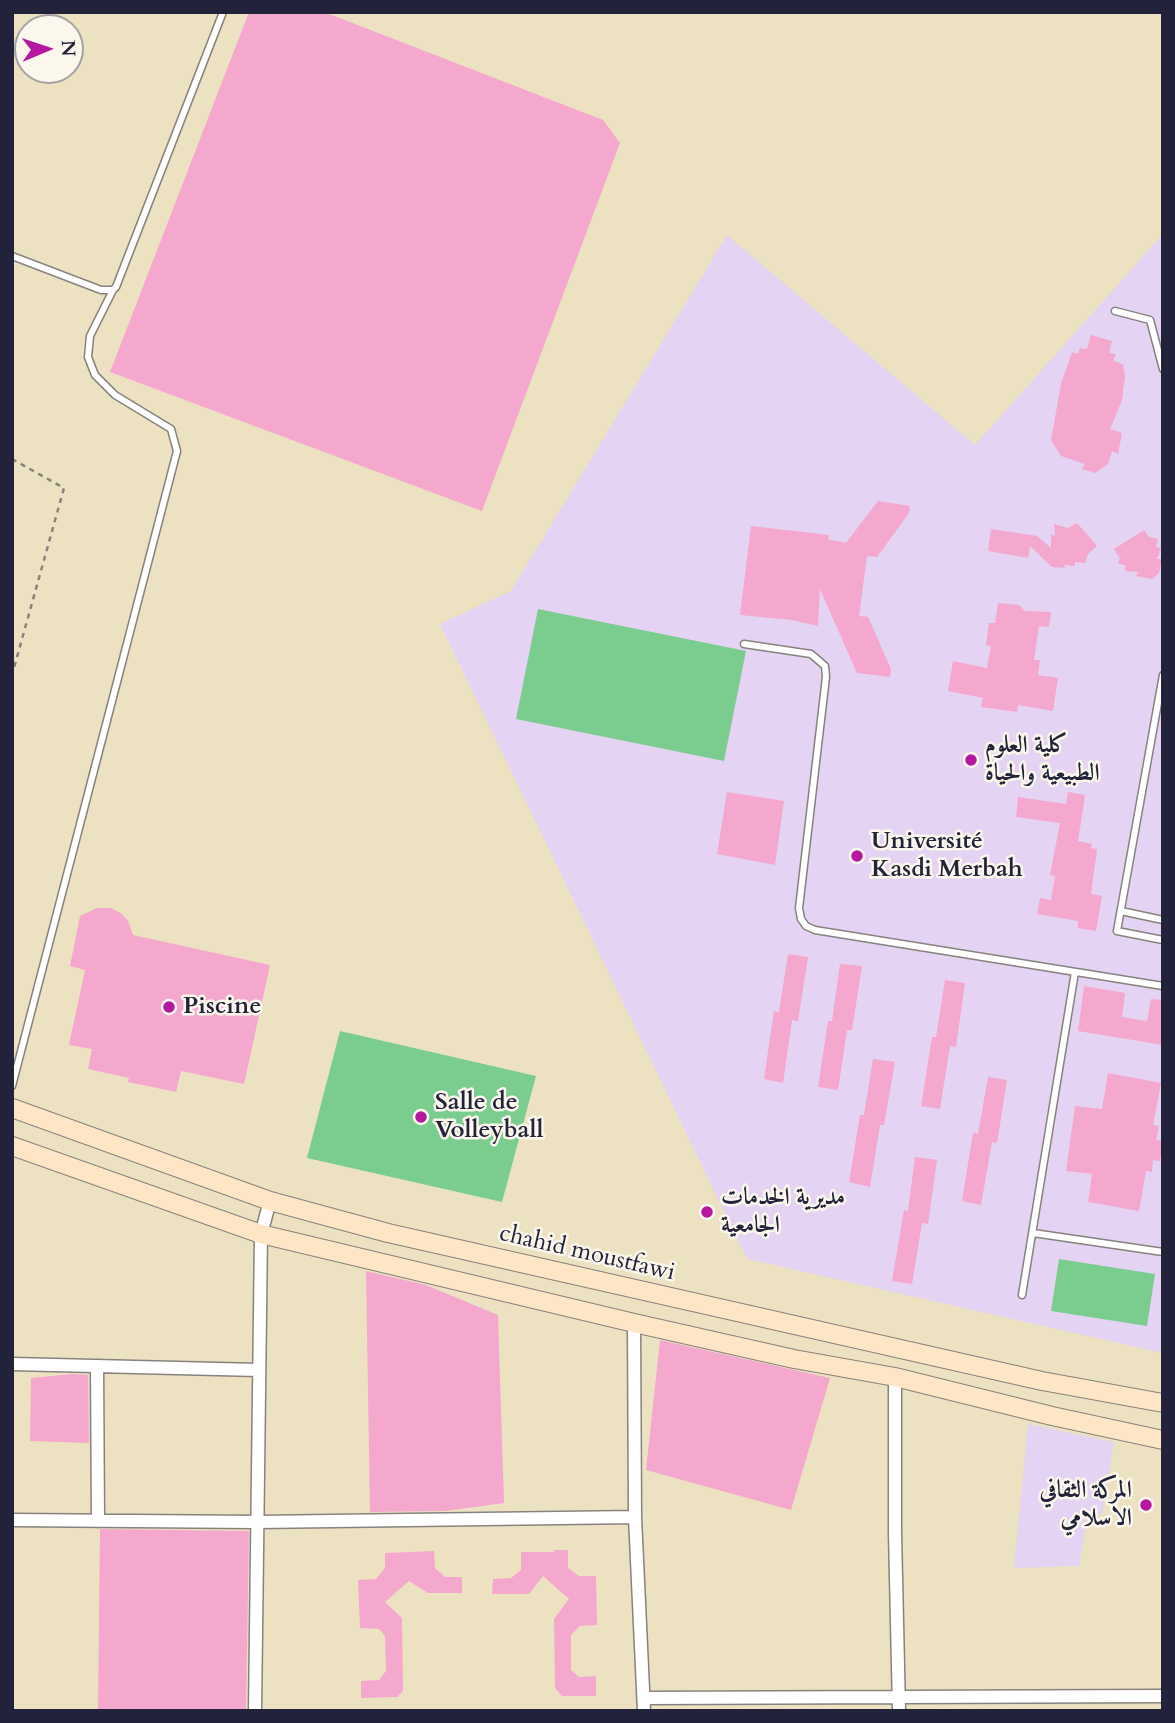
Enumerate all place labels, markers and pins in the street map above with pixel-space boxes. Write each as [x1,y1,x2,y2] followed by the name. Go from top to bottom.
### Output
[985,732,1100,788] place label: كلية العلوم الطبيعية والحياة
[963,752,979,768] marker: كلية العلوم الطبيعية والحياة
[871,828,1023,884] place label: Université Kasdi Merbah
[849,848,865,864] marker: Université Kasdi Merbah
[183,993,261,1021] place label: Piscine
[161,999,177,1015] marker: Piscine
[435,1089,543,1145] place label: Salle de Volleyball
[413,1109,429,1125] marker: Salle de Volleyball
[721,1184,845,1240] place label: مديرية الخدمات الجامعية
[699,1204,715,1220] marker: مديرية الخدمات الجامعية
[1039,1477,1132,1533] place label: المركة الثقافي الاسلامي
[1138,1497,1154,1513] marker: المركة الثقافي الاسلامي

